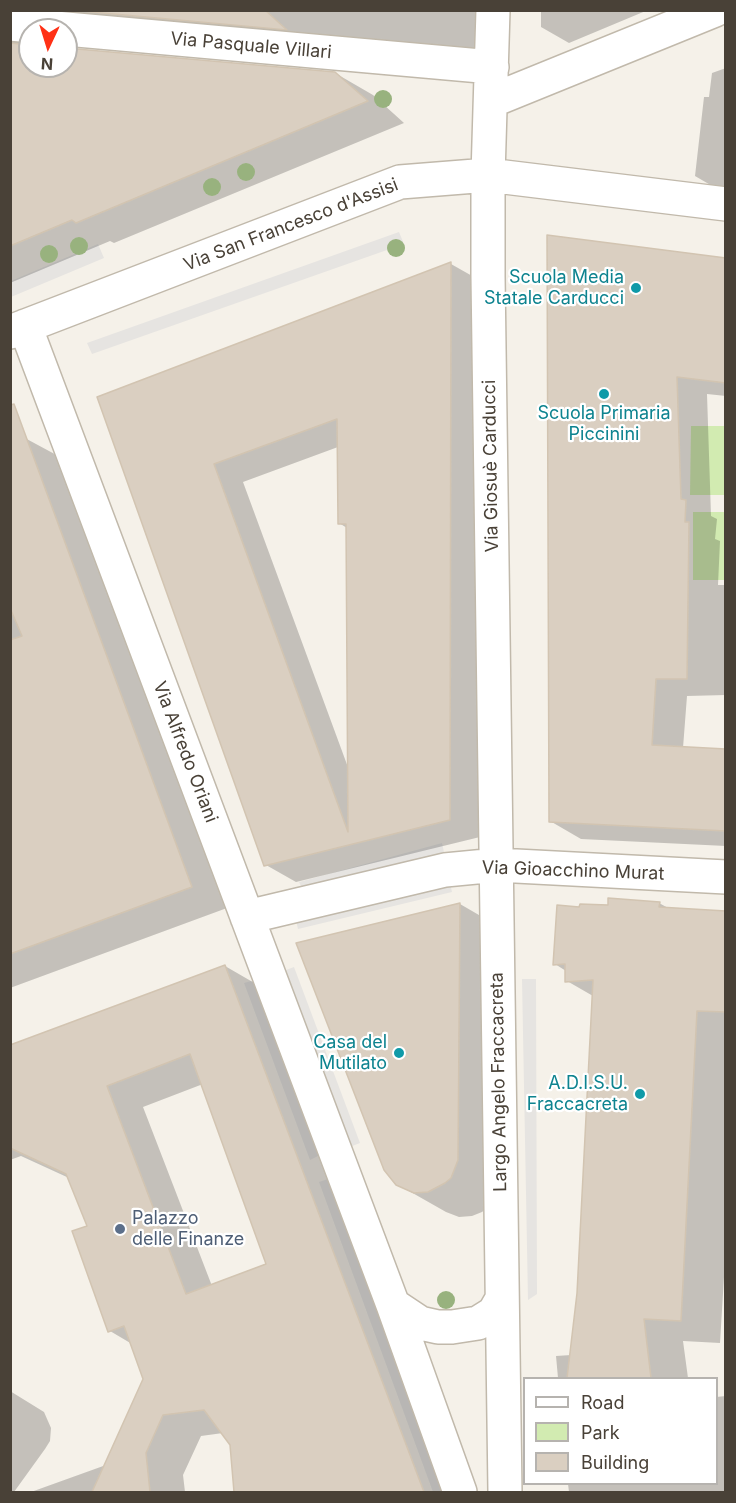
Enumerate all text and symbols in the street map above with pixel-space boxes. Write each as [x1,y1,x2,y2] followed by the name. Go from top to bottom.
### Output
[18,18,78,78] north arrow
[169,28,333,64] street label: Via Pasquale Villari
[40,54,54,74] text: N
[181,174,401,276] street label: Via San Francesco d'Assisi
[484,267,624,310] place label: Scuola Media Statale Carducci
[629,281,643,295] marker: Scuola Media Statale Carducci
[479,380,503,552] street label: Via Giosuè Carducci
[597,387,611,401] marker: Scuola Primaria Piccinini
[537,403,671,446] place label: Scuola Primaria Piccinini
[148,678,222,826] street label: Via Alfredo Oriani
[481,857,665,885] street label: Via Gioacchino Murat
[486,972,512,1192] street label: Largo Angelo Fraccacreta
[313,1032,387,1074] place label: Casa del Mutilato
[392,1046,406,1060] marker: Casa del Mutilato
[527,1073,628,1116] place label: A.D.I.S.U. Fraccacreta
[633,1087,647,1101] marker: A.D.I.S.U. Fraccacreta
[132,1208,244,1250] place label: Palazzo delle Finanze
[113,1222,127,1236] marker: Palazzo delle Finanze
[523,1377,718,1485] legend
[581,1392,624,1413] text: Road
[581,1422,620,1443] text: Park
[581,1452,649,1473] text: Building

